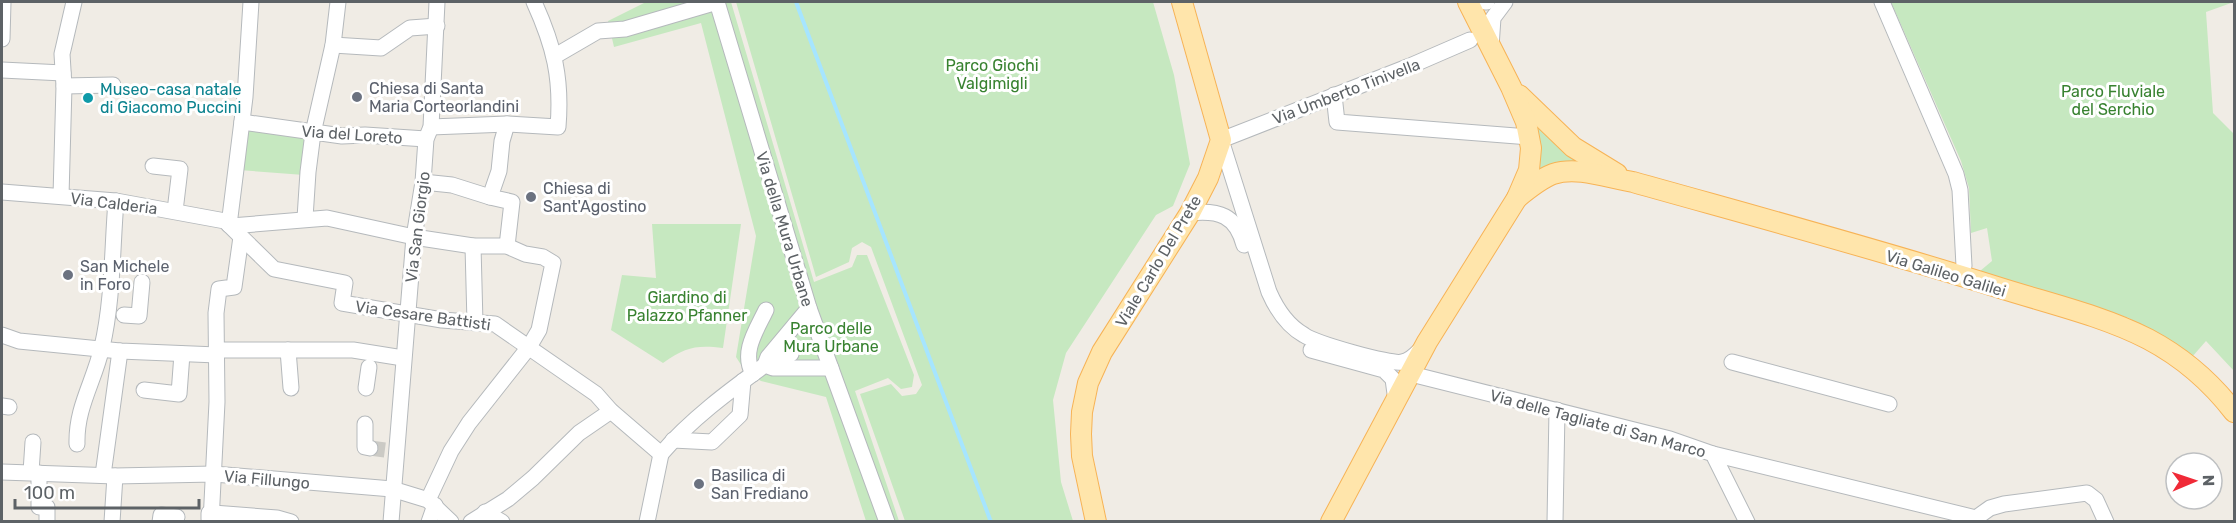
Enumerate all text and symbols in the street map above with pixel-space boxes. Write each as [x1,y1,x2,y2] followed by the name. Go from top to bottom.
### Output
[1270,54,1423,128] street label: Via Umberto Tinivella
[945,56,1039,93] park label: Parco Giochi Valgimigli
[369,79,519,116] place label: Chiesa di Santa Maria Corteorlandini
[100,80,241,117] place label: Museo-casa natale di Giacomo Puccini
[2061,82,2165,119] park label: Parco Fluviale del Serchio
[350,90,364,104] marker: Chiesa di Santa Maria Corteorlandini
[81,91,95,105] marker: Museo-casa natale di Giacomo Puccini
[301,121,403,148] street label: Via del Loreto
[752,149,817,309] street label: Via della Mura Urbane
[401,170,434,284] street label: Via San Giorgio
[543,179,647,216] place label: Chiesa di Sant'Agostino
[69,189,159,218] street label: Via Calderia
[524,190,538,204] marker: Chiesa di Sant'Agostino
[1112,192,1205,331] street label: Viale Carlo Del Prete
[1883,246,2008,301] street label: Via Galileo Galilei
[80,257,169,294] place label: San Michele in Foro
[61,268,75,282] marker: San Michele in Foro
[627,288,747,325] park label: Giardino di Palazzo Pfanner
[354,297,492,334] street label: Via Cesare Battisti
[783,319,879,356] park label: Parco delle Mura Urbane
[1488,385,1708,461] street label: Via delle Tagliate di San Marco
[2164,451,2224,511] north arrow
[223,466,311,493] street label: Via Fillungo
[711,466,809,503] place label: Basilica di San Frediano
[15,472,200,510] scale bar
[2199,474,2218,487] text: N
[692,477,706,491] marker: Basilica di San Frediano
[24,482,75,504] text: 100 m

